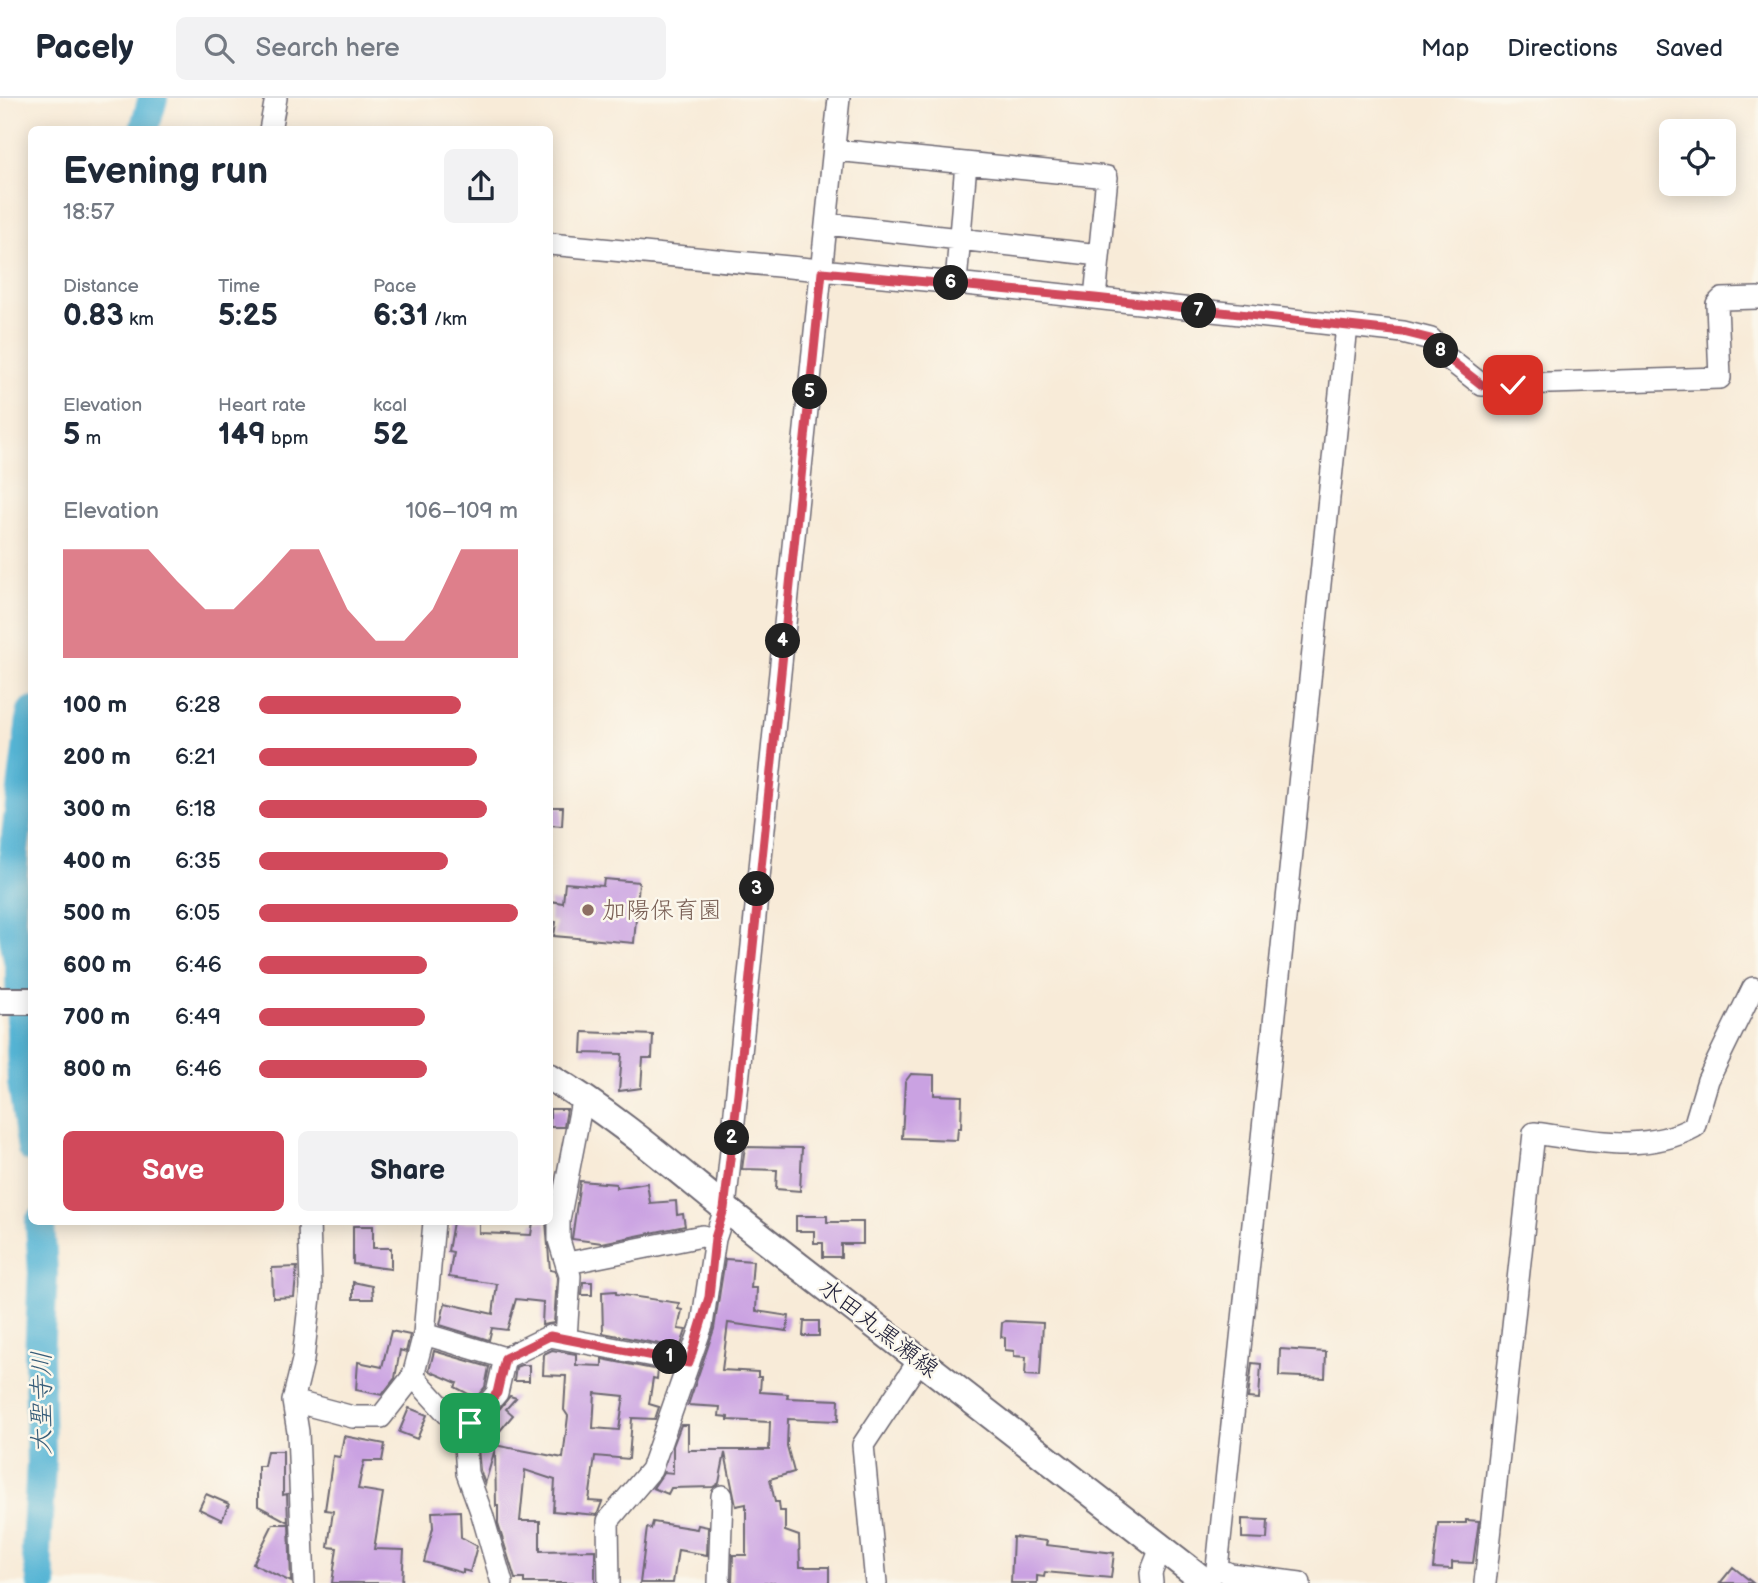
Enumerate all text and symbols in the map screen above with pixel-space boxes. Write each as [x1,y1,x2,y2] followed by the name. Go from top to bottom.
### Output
[176,17,666,80] search box
[35,28,134,68] text: Pacely
[200,29,238,67] icon: search
[256,33,400,64] text: Search here
[1421,34,1469,63] text: Map
[1507,34,1618,63] text: Directions
[1656,34,1723,63] text: Saved
[1659,119,1736,196] map controls
[1659,119,1736,196] button: locate
[63,149,268,194] text: Evening run
[444,149,518,223] button: share
[63,198,114,226] text: 18:57
[934,266,968,300] pin: 6
[945,271,956,294] text: 6
[63,275,139,298] text: Distance
[218,275,260,298] text: Time
[373,275,416,298] text: Pace
[1182,294,1216,328] pin: 7
[63,298,124,334] text: 0.83
[218,298,278,334] text: 5:25
[373,298,429,334] text: 6:31
[1193,299,1204,322] text: 7
[124,308,154,331] text: km
[429,308,467,331] text: /km
[1424,334,1458,368] pin: 8
[1435,339,1446,362] text: 8
[1483,355,1543,415] pin
[1494,366,1532,404] icon: check
[792,374,828,410] pin: 5
[804,380,815,403] text: 5
[63,394,142,417] text: Elevation
[218,394,306,417] text: Heart rate
[373,394,407,417] text: kcal
[63,417,80,453] text: 5
[218,417,266,453] text: 149
[373,417,408,453] text: 52
[80,427,101,450] text: m
[266,427,308,450] text: bpm
[63,497,159,525] text: Elevation
[405,497,518,525] text: 106–109 m
[766,624,800,658] pin: 4
[777,629,788,652] text: 4
[63,691,127,719] text: 100 m
[175,691,221,719] text: 6:28
[63,743,131,771] text: 200 m
[175,743,216,771] text: 6:21
[63,795,131,823] text: 300 m
[175,795,216,823] text: 6:18
[63,847,131,875] text: 400 m
[175,847,221,875] text: 6:35
[740,872,774,906] pin: 3
[751,877,762,900] text: 3
[602,896,722,925] place label: 加陽保育園
[63,899,131,927] text: 500 m
[175,899,220,927] text: 6:05
[580,902,596,918] marker: 加陽保育園
[63,951,131,979] text: 600 m
[175,951,222,979] text: 6:46
[63,1003,130,1031] text: 700 m
[175,1003,221,1031] text: 6:49
[63,1055,131,1083] text: 800 m
[175,1055,222,1083] text: 6:46
[714,1121,750,1156] pin: 2
[726,1126,737,1149] text: 2
[63,1131,284,1211] button: Save
[298,1131,518,1211] button: Share
[813,1273,944,1384] street label: 水田丸黒瀬線
[652,1340,688,1374] pin: 1
[666,1345,674,1368] text: 1
[27,1351,58,1455] water label: 大聖寺川
[440,1393,500,1453] pin
[451,1404,489,1442] icon: arrive

